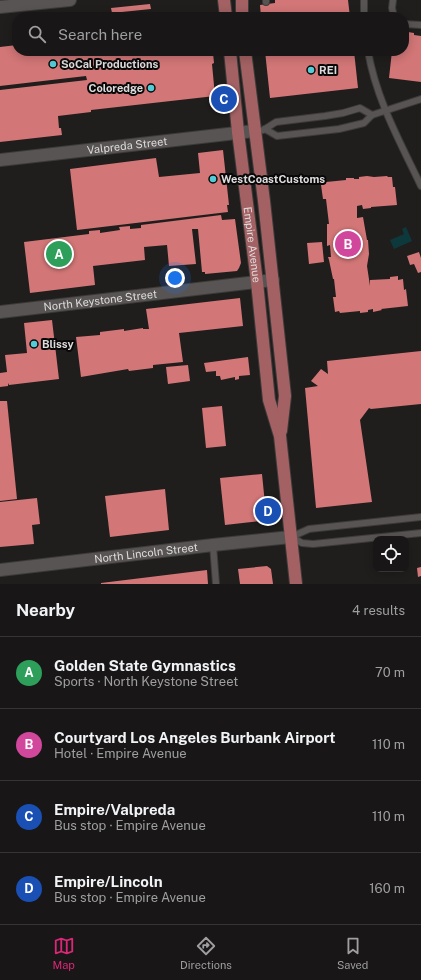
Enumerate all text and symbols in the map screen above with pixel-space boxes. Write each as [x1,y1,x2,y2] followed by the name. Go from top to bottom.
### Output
[12,12,409,56] search box
[26,23,48,45] icon: search
[58,26,142,43] text: Search here
[61,58,158,70] place label: SoCal Productions
[48,59,58,69] marker: SoCal Productions
[319,64,337,76] place label: REI
[306,65,316,75] marker: REI
[89,82,143,94] place label: Coloredge
[146,83,156,93] marker: Coloredge
[211,84,237,114] pin: C
[86,135,168,156] street label: Valpreda Street
[221,173,325,185] place label: WestCoastCustoms
[208,174,218,184] marker: WestCoastCustoms
[242,206,263,283] street label: Empire Avenue
[335,229,361,259] pin: B
[46,239,72,269] pin: A
[165,268,185,288] your location
[43,288,158,313] street label: North Keystone Street
[42,338,75,350] place label: Blissy
[29,339,39,349] marker: Blissy
[255,496,281,526] pin: D
[373,536,409,572] map controls
[373,536,409,572] button: locate
[94,541,198,565] street label: North Lincoln Street
[16,600,75,620] text: Nearby
[352,603,405,618] text: 4 results
[54,657,236,674] text: Golden State Gymnastics
[24,665,34,680] text: A
[375,665,405,680] text: 70 m
[54,674,238,689] text: Sports · North Keystone Street
[54,729,336,746] text: Courtyard Los Angeles Burbank Airport
[25,737,33,752] text: B
[372,737,405,752] text: 110 m
[54,746,187,761] text: Hotel · Empire Avenue
[54,801,175,818] text: Empire/Valpreda
[24,809,34,824] text: C
[372,809,405,824] text: 110 m
[54,818,206,833] text: Bus stop · Empire Avenue
[54,873,163,890] text: Empire/Lincoln
[24,881,34,896] text: D
[369,881,405,896] text: 160 m
[54,890,206,905] text: Bus stop · Empire Avenue
[53,935,75,971] tab: Map
[180,935,232,971] tab: Directions
[337,935,368,971] tab: Saved

